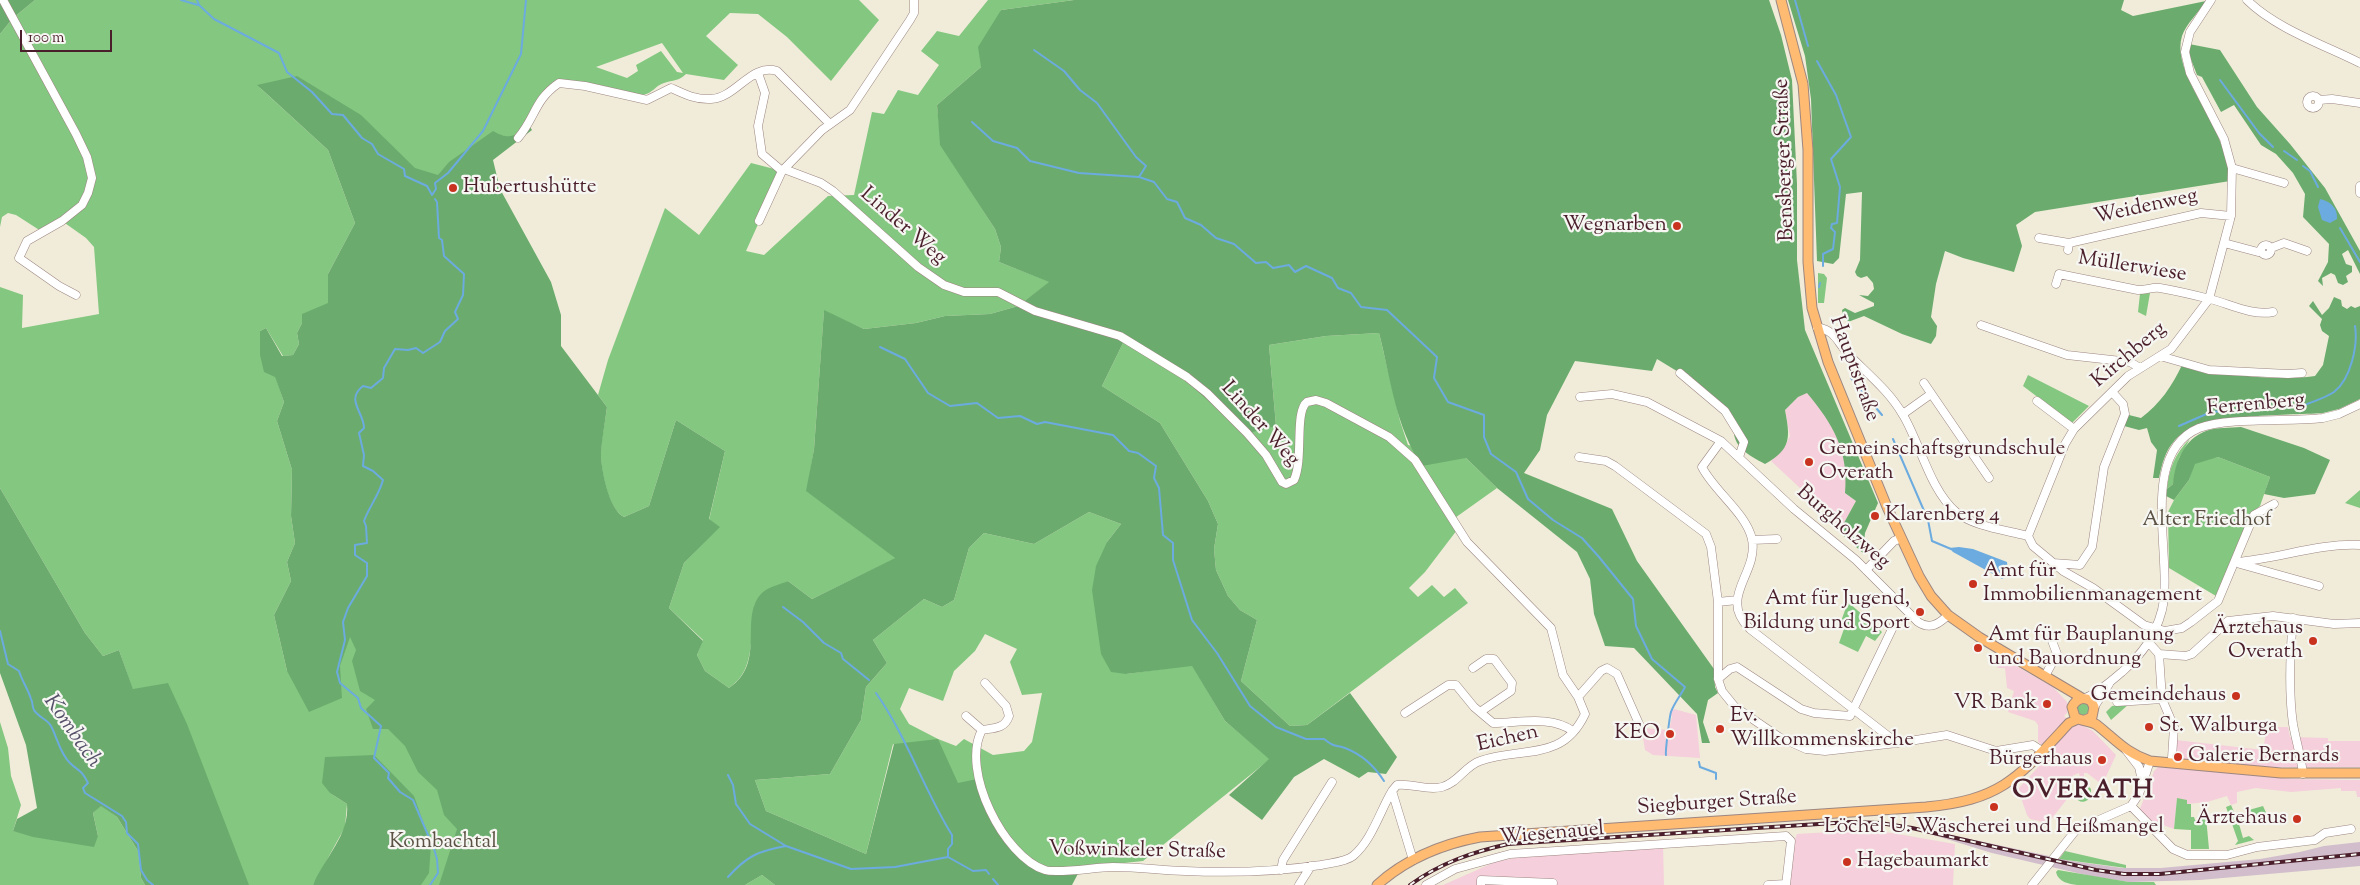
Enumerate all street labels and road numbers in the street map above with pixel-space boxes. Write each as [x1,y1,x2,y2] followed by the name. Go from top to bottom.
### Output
[1771,78,1801,242] street label: Bensberger Straße
[854,183,950,271] street label: Linder Weg
[2092,185,2200,231] street label: Weidenweg
[2076,247,2188,289] street label: Müllerwiese
[1822,313,1884,425] street label: Hauptstraße
[2087,317,2173,395] street label: Kirchberg
[1214,377,1304,473] street label: Linder Weg
[2206,389,2306,423] street label: Ferrenberg
[1790,480,1894,576] street label: Burgholzweg
[1475,721,1541,759] street label: Eichen
[1636,786,1798,822] street label: Siegburger Straße
[1498,818,1606,852] street label: Wiesenauel
[1048,838,1226,866] street label: Voßwinkeler Straße

